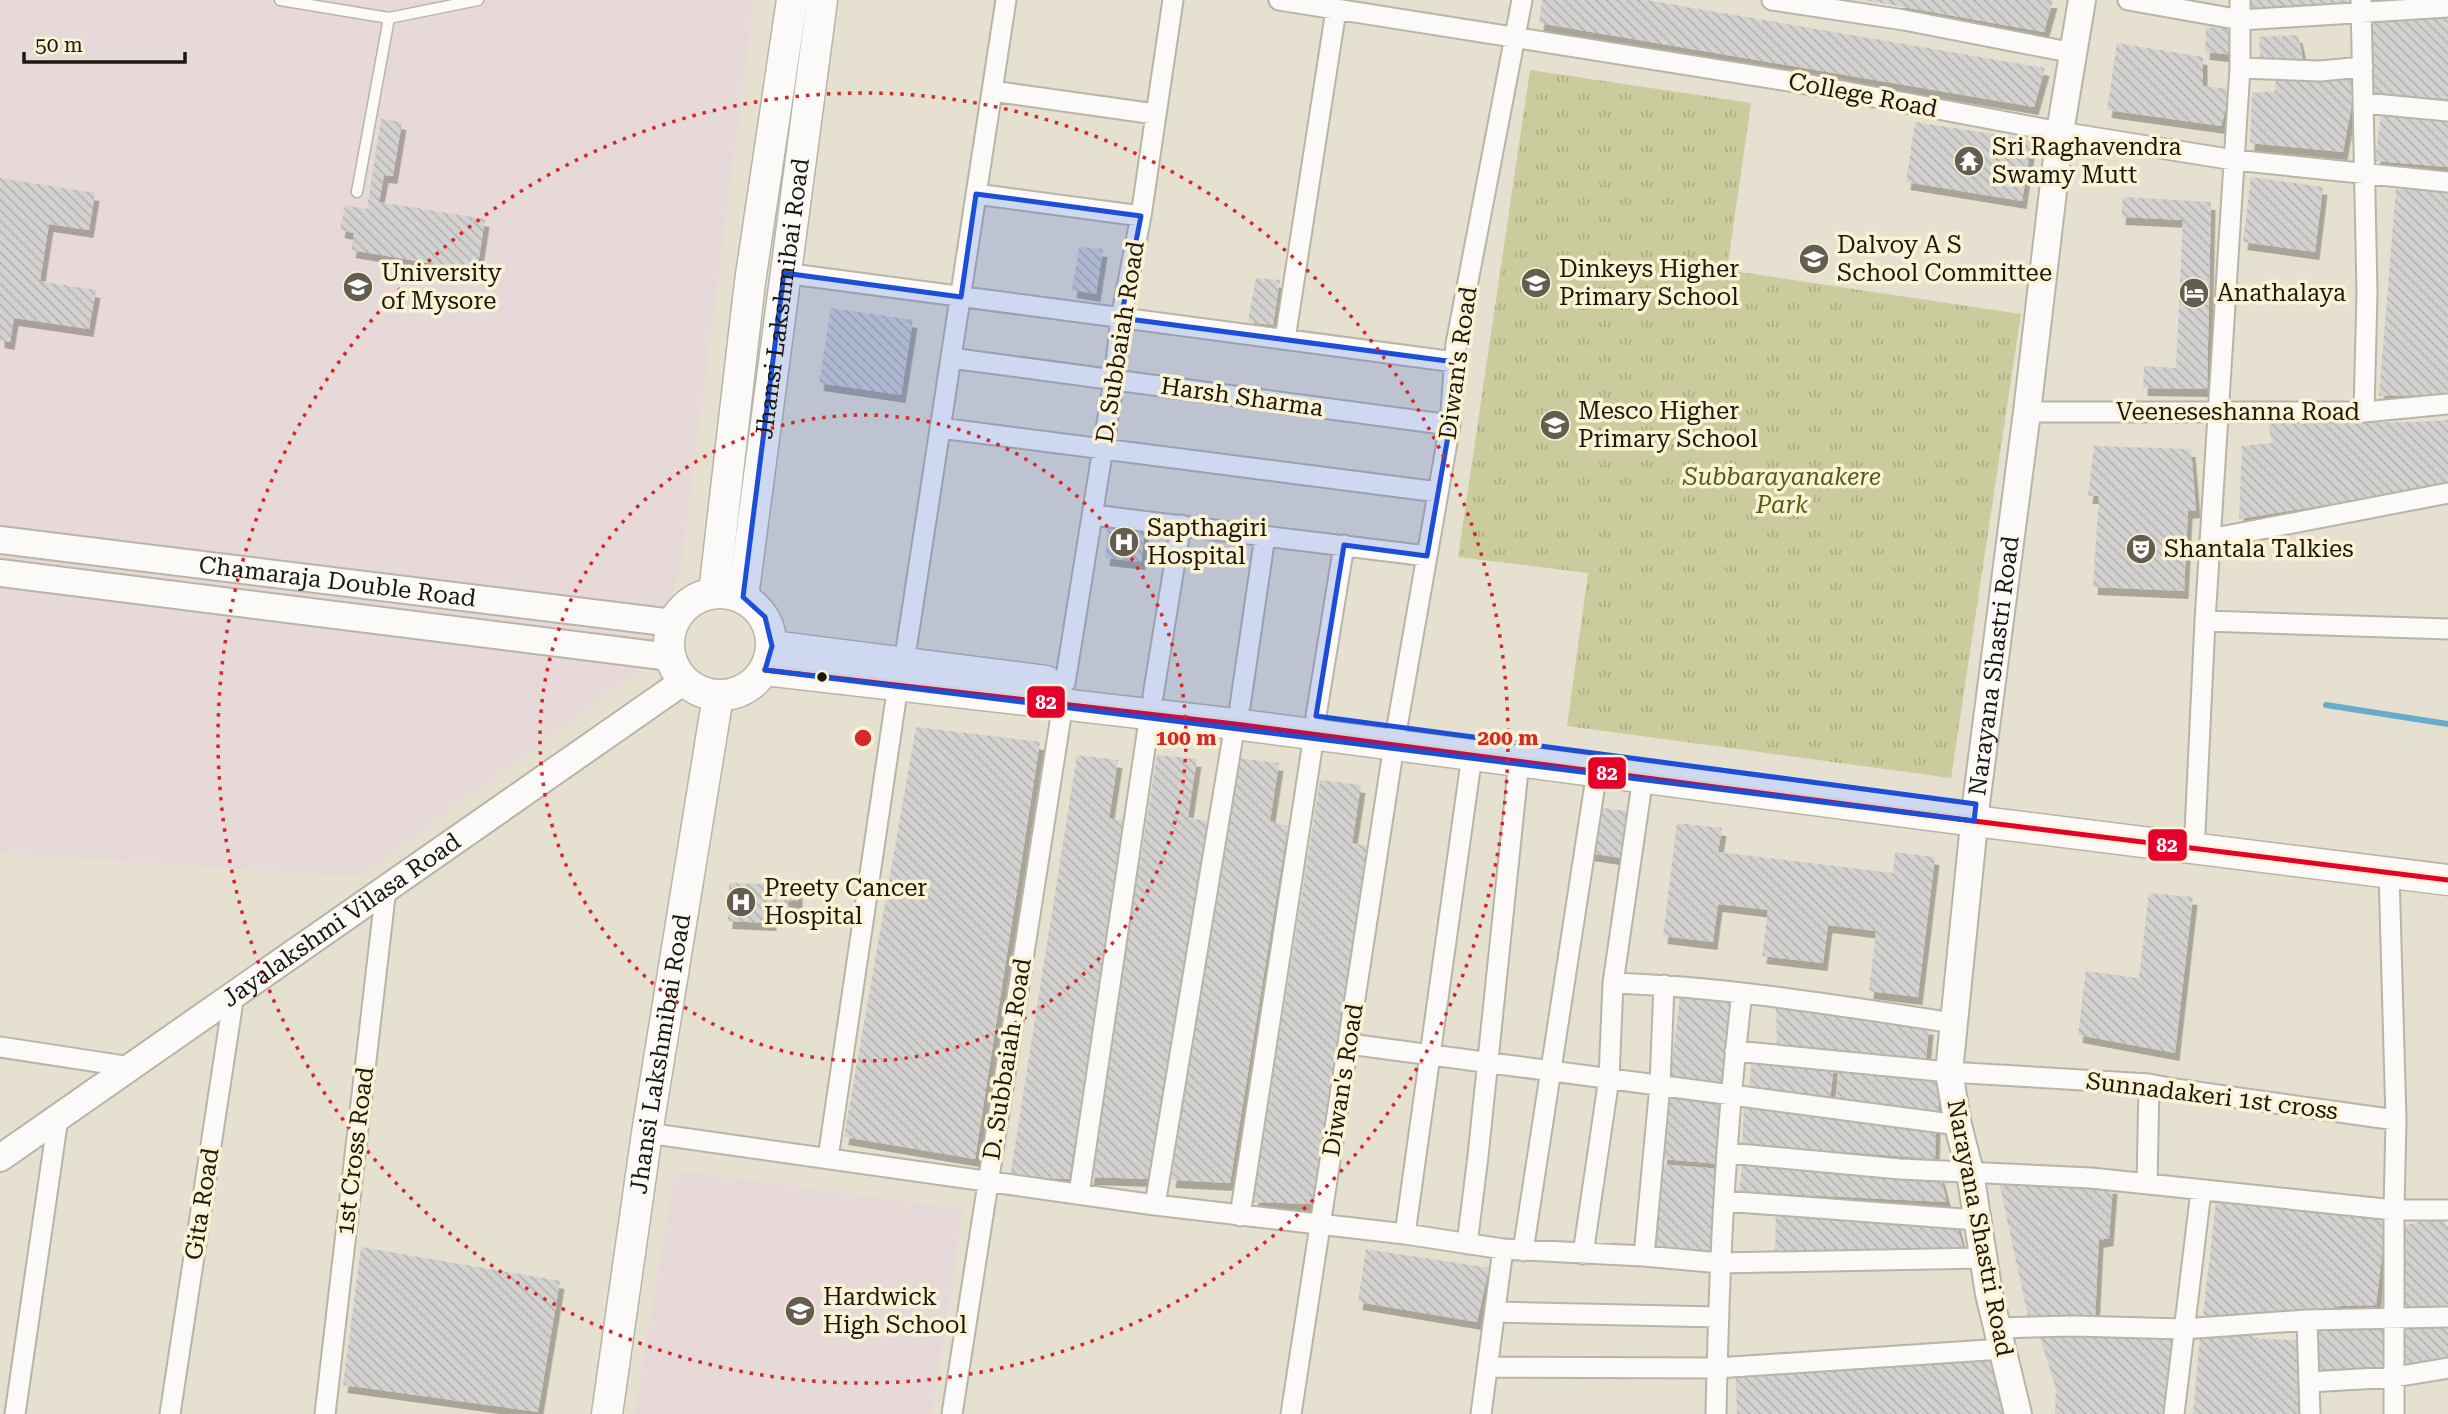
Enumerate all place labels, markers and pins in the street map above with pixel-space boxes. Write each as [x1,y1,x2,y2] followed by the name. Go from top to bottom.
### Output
[1992,133,2182,189] place label: Sri Raghavendra Swamy Mutt
[1952,144,1986,178] temple icon: Sri Raghavendra Swamy Mutt
[1837,231,2052,287] place label: Dalvoy A S School Committee
[1797,242,1831,276] school or university icon: Dalvoy A S School Committee
[1559,255,1739,311] place label: Dinkeys Higher Primary School
[381,259,503,315] place label: University of Mysore
[1519,266,1553,300] school or university icon: Dinkeys Higher Primary School
[341,270,375,304] school or university icon: University of Mysore
[2177,276,2211,310] hotel icon: Anathalaya
[2217,279,2346,307] place label: Anathalaya
[1578,397,1758,453] place label: Mesco Higher Primary School
[1538,408,1572,442] school or university icon: Mesco Higher Primary School
[1147,514,1267,570] place label: Sapthagiri Hospital
[1107,525,1141,559] hospital icon: Sapthagiri Hospital
[2124,532,2158,566] theatre icon: Shantala Talkies
[2164,535,2354,563] place label: Shantala Talkies
[815,670,829,684] unlabelled marker
[851,726,875,750] centre of rings
[764,874,927,930] place label: Preety Cancer Hospital
[724,885,758,919] hospital icon: Preety Cancer Hospital
[823,1283,967,1339] place label: Hardwick High School
[783,1294,817,1328] school or university icon: Hardwick High School

